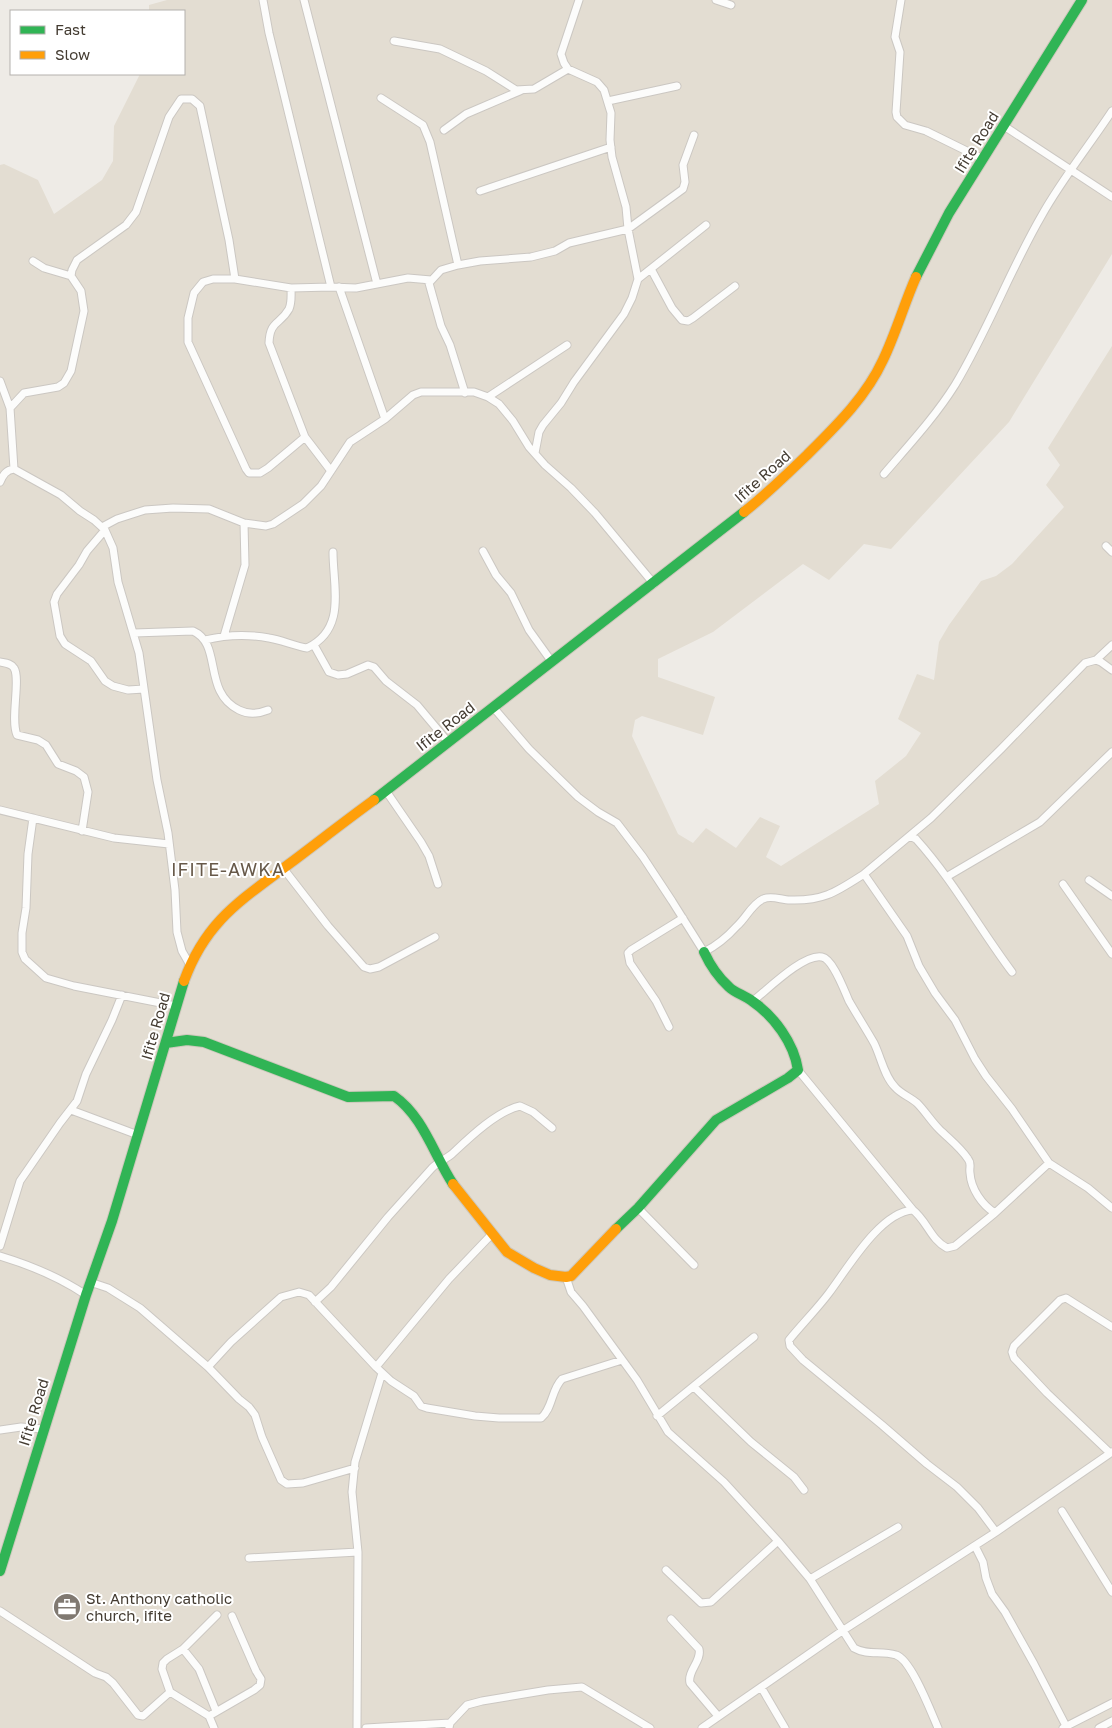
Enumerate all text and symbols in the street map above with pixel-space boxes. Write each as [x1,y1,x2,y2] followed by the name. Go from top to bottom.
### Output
[10,10,185,75] legend
[55,20,86,38] text: Fast
[55,45,90,63] text: Slow
[950,108,1002,176] street label: Ifite Road
[730,446,794,506] street label: Ifite Road
[412,698,478,754] street label: Ifite Road
[171,858,285,880] district label: IFITE-AWKA
[137,990,173,1062] street label: Ifite Road
[14,1376,52,1448] street label: Ifite Road
[86,1589,232,1624] place label: St. Anthony catholic church, ifite
[52,1592,82,1622] office icon: St. Anthony catholic church, ifite

